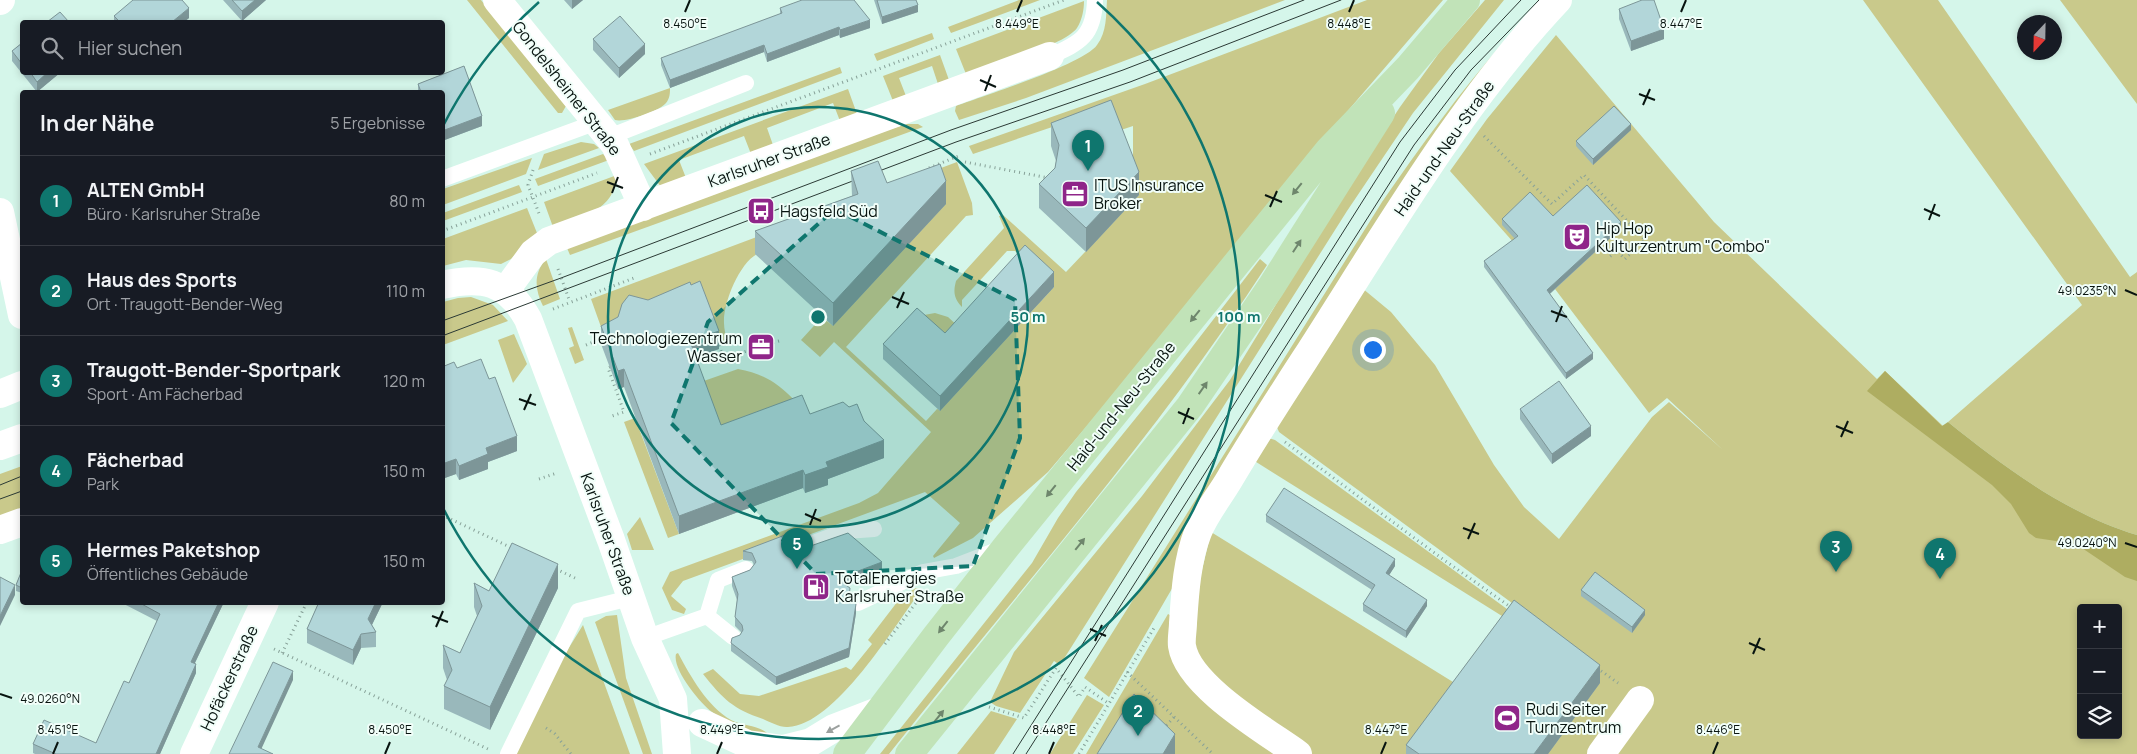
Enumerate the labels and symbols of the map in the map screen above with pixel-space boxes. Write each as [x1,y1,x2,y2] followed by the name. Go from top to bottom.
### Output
[663,15,707,32] text: 8.450°E
[995,15,1039,32] text: 8.449°E
[1327,15,1371,32] text: 8.448°E
[1660,15,1702,32] text: 8.447°E
[2017,15,2062,60] north arrow
[508,16,626,160] street label: Gondelsheimer Straße
[1389,76,1499,220] street label: Haid-und-Neu-Straße
[705,128,833,192] street label: Karlsruher Straße
[1072,130,1104,171] pin: 1
[1094,174,1204,214] place label: ITUS Insurance Broker
[1060,179,1090,209] office icon: ITUS Insurance Broker
[1292,182,1303,195] one-way arrow
[746,196,776,226] bus stop icon: Hagsfeld Süd
[780,200,878,222] place label: Hagsfeld Süd
[1596,217,1770,257] place label: Hip Hop Kulturzentrum "Combo"
[1562,222,1592,252] theatre icon: Hip Hop Kulturzentrum "Combo"
[1292,239,1302,253] one-way arrow
[2058,282,2116,299] text: 49.0235°N
[1010,306,1046,327] text: 50 m
[1218,306,1260,327] text: 100 m
[809,308,827,326] centre of rings
[1190,309,1201,322] one-way arrow
[590,327,742,367] place label: Technologiezentrum Wasser
[746,332,776,362] office icon: Technologiezentrum Wasser
[1062,337,1180,475] street label: Haid-und-Neu-Straße
[1360,337,1386,363] your location
[1198,381,1208,395] one-way arrow
[576,470,640,598] street label: Karlsruher Straße
[1046,485,1057,498] one-way arrow
[781,528,813,569] pin: 5
[1820,531,1852,572] pin: 3
[2057,534,2117,551] text: 49.0240°N
[1074,538,1085,551] one-way arrow
[1924,538,1956,579] pin: 4
[835,567,964,607] place label: TotalEnergies Karlsruher Straße
[801,572,831,602] fuel station icon: TotalEnergies Karlsruher Straße
[937,620,948,633] one-way arrow
[195,622,263,734] street label: Hofäckerstraße
[20,690,80,707] text: 49.0260°N
[1122,695,1154,736] pin: 2
[1526,698,1621,738] place label: Rudi Seiter Turnzentrum
[1492,703,1522,733] sports icon: Rudi Seiter Turnzentrum
[934,710,945,723] one-way arrow
[38,721,79,738] text: 8.451°E
[368,721,412,738] text: 8.450°E
[700,721,744,738] text: 8.449°E
[1032,721,1076,738] text: 8.448°E
[1365,721,1407,738] text: 8.447°E
[1696,721,1740,738] text: 8.446°E
[826,725,841,733] one-way arrow

